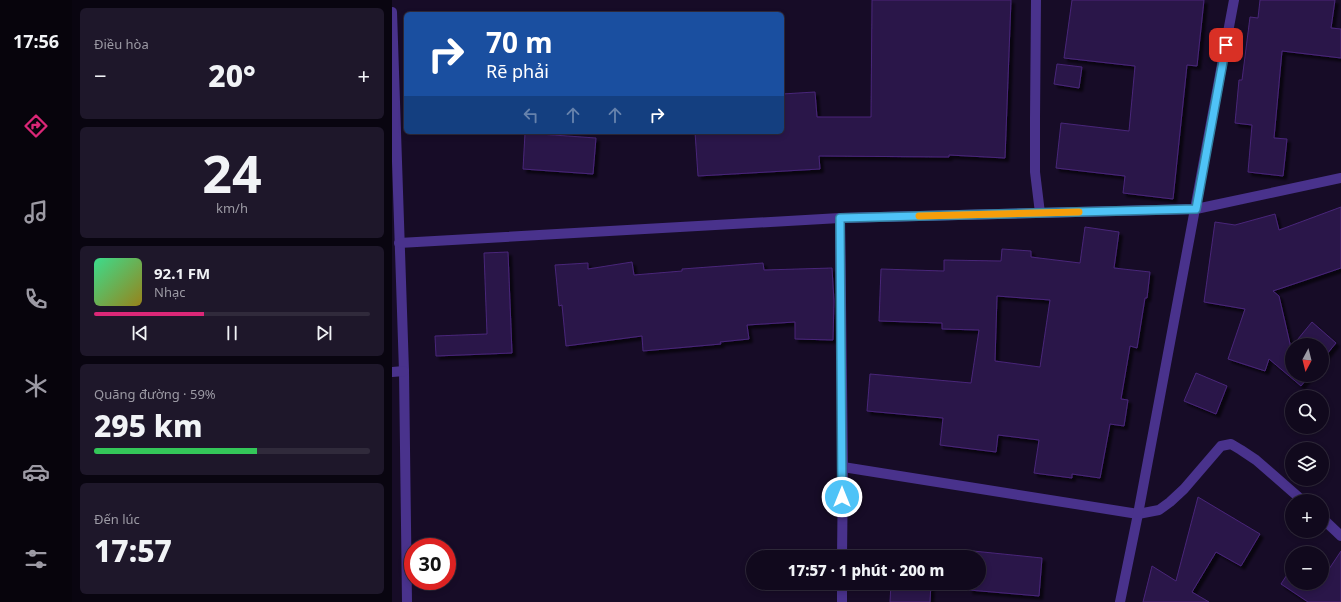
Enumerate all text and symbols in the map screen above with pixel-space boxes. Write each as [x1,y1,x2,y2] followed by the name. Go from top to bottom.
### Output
[486,23,553,61] text: 70 m
[420,28,472,80] icon: right
[1209,28,1243,62] pin
[13,29,59,53] text: 17:56
[1215,34,1237,56] icon: arrive
[94,35,149,53] text: Điều hòa
[208,55,256,96] text: 20°
[486,59,549,83] text: Rẽ phải
[94,60,107,90] text: −
[357,60,370,90] text: +
[520,104,542,126] icon: left
[562,104,584,126] icon: ahead
[604,104,626,126] icon: ahead
[646,104,668,126] icon: right
[22,112,50,140] icon: directions
[202,137,262,208] text: 24
[22,198,50,226] icon: music
[216,199,248,217] text: km/h
[154,263,210,283] text: 92.1 FM
[154,283,185,301] text: Nhạc
[22,285,50,313] icon: phone
[129,322,151,344] icon: previous
[221,322,243,344] icon: pause
[313,322,335,344] icon: next
[1285,338,1329,382] north arrow
[1285,338,1329,590] map controls
[22,372,50,400] icon: climate
[94,385,216,403] text: Quãng đường · 59%
[1285,390,1329,434] button: search
[94,405,203,446] text: 295 km
[1285,442,1329,486] button: layers
[22,458,50,486] icon: car
[821,476,863,518] position arrow
[1285,494,1329,538] button: +
[94,510,140,528] text: Đến lúc
[94,530,172,571] text: 17:57
[404,538,456,590] speed limit sign: 30
[22,545,50,573] icon: filters
[1285,546,1329,590] button: −
[788,560,944,580] text: 17:57 · 1 phút · 200 m

